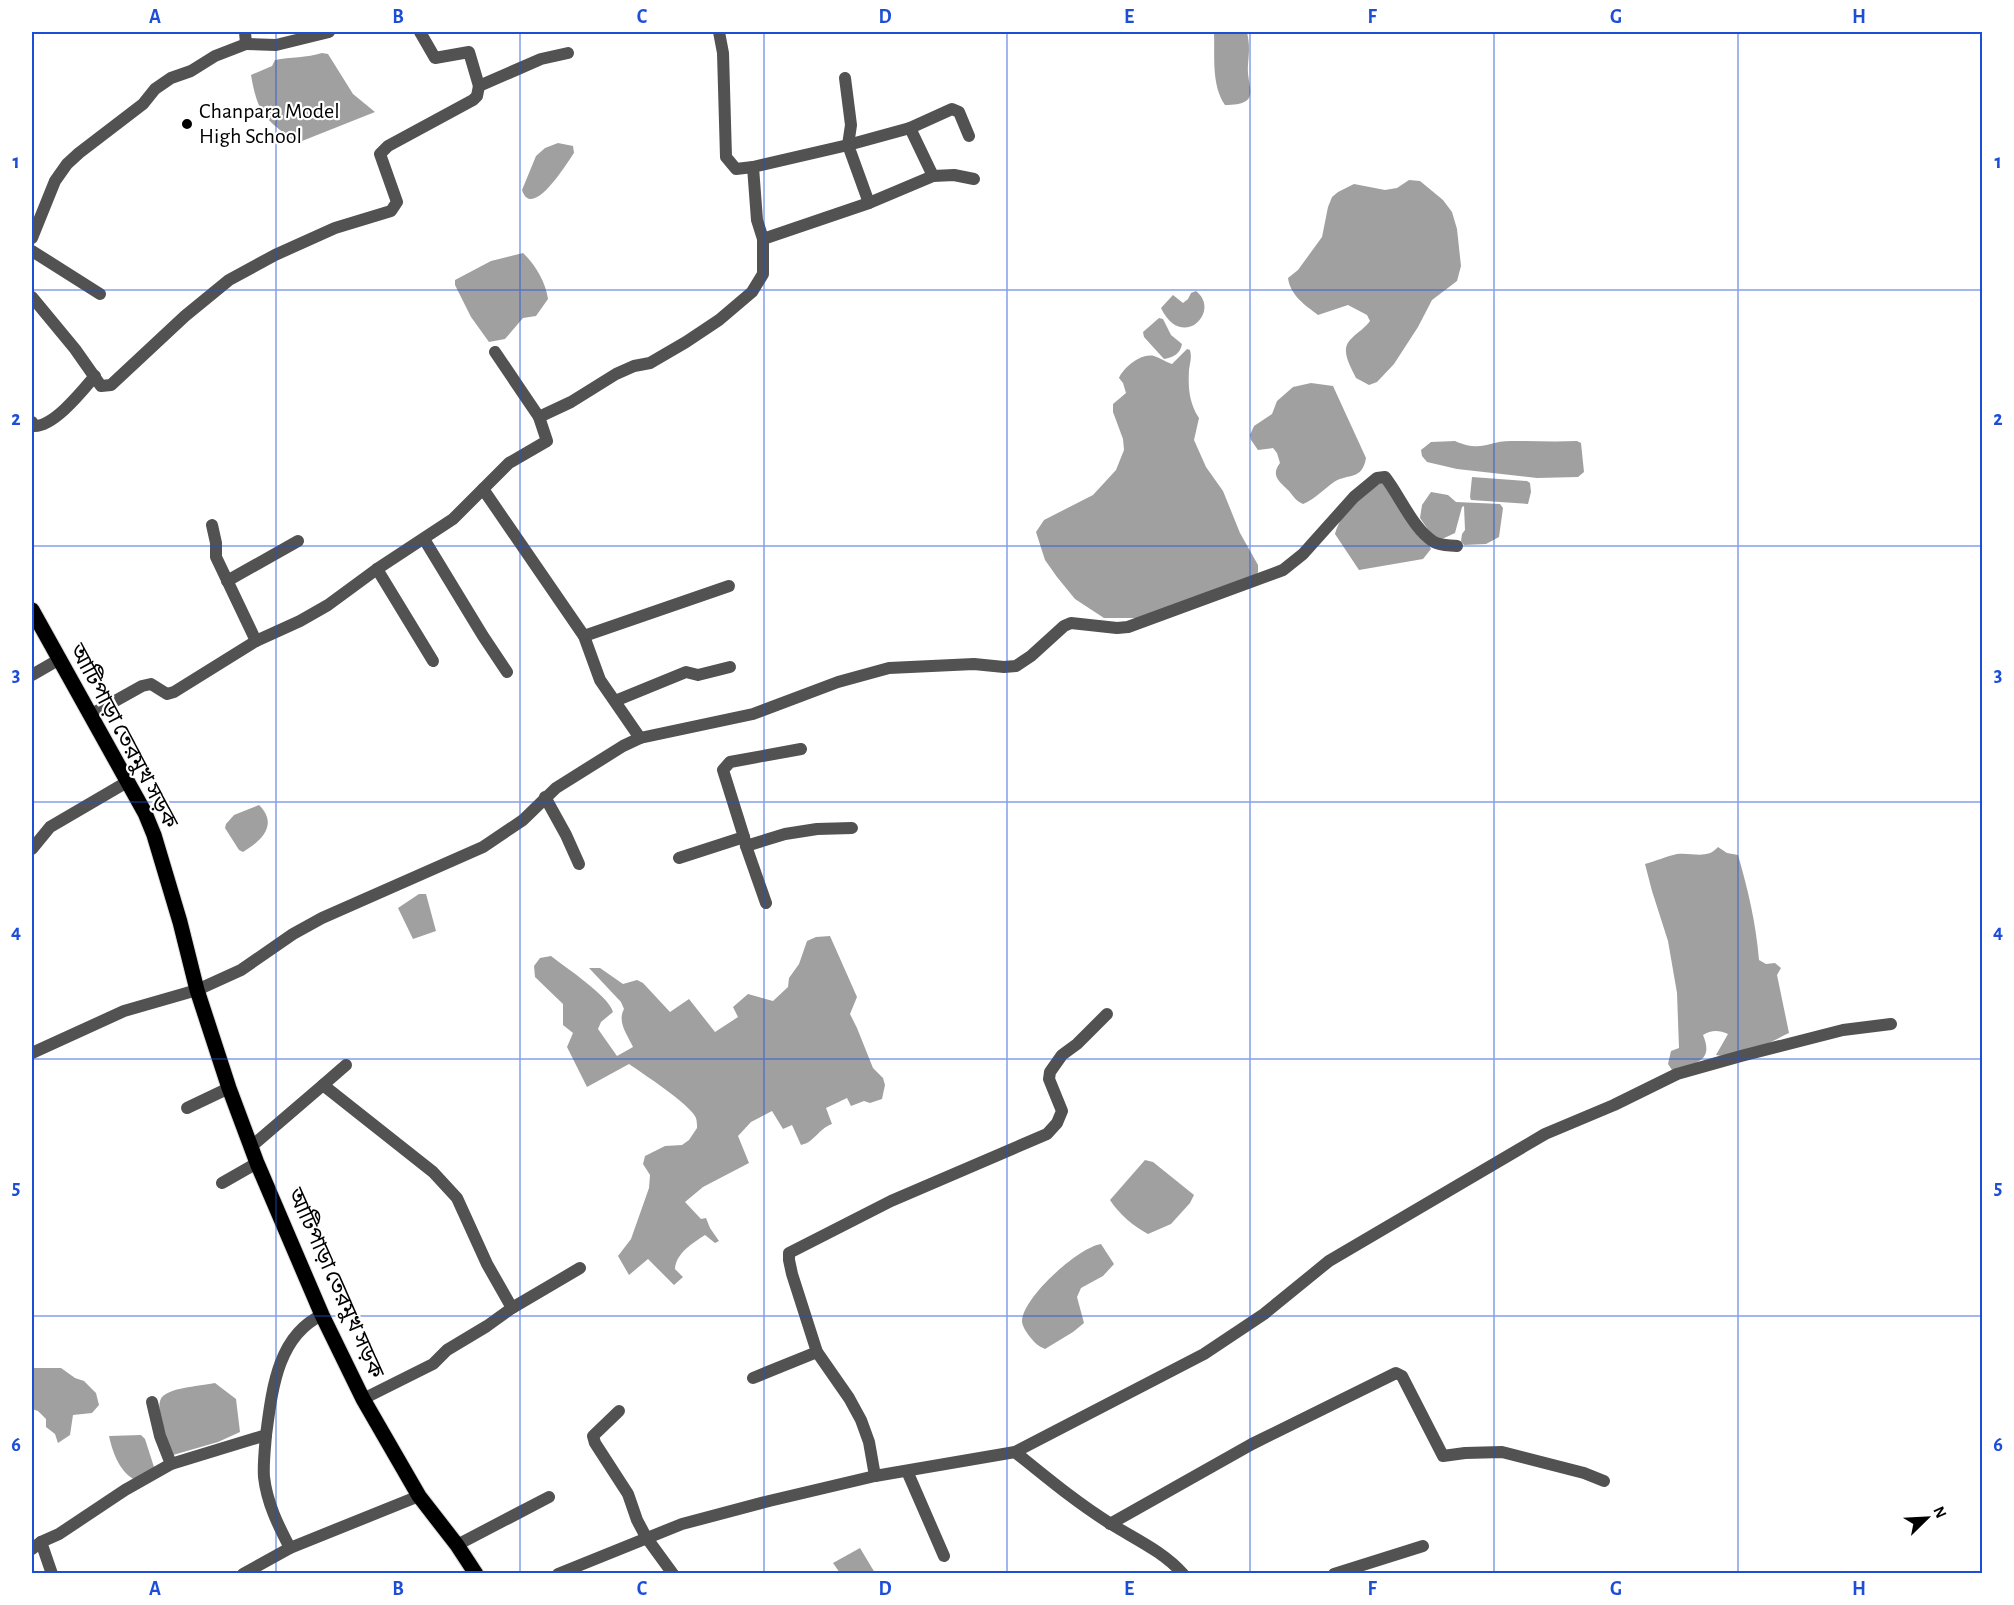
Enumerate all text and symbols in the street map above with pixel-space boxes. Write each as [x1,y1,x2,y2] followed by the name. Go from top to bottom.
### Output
[149,7,161,27] text: A
[392,7,404,27] text: B
[637,7,648,27] text: C
[878,7,892,27] text: D
[1124,7,1134,27] text: E
[1367,7,1377,27] text: F
[1610,7,1622,27] text: G
[1852,7,1866,27] text: H
[199,100,340,147] place label: Chanpara Model High School
[180,117,194,131] marker: Chanpara Model High School
[12,152,20,172] text: 1
[1994,152,2002,172] text: 1
[11,409,21,429] text: 2
[1993,409,2003,429] text: 2
[64,638,184,833] street label: আটিপাড়া তেরমুখ সড়ক
[12,665,20,685] text: 3
[1994,665,2002,685] text: 3
[11,922,21,942] text: 4
[1993,922,2003,942] text: 4
[12,1178,20,1198] text: 5
[1994,1178,2002,1198] text: 5
[282,1183,390,1382] street label: আটিপাড়া তেরমুখ সড়ক
[11,1435,21,1455] text: 6
[1993,1435,2003,1455] text: 6
[1897,1488,1957,1548] north arrow
[1930,1504,1949,1521] text: N
[149,1579,161,1599] text: A
[392,1579,404,1599] text: B
[637,1579,648,1599] text: C
[878,1579,892,1599] text: D
[1124,1579,1134,1599] text: E
[1367,1579,1377,1599] text: F
[1610,1579,1622,1599] text: G
[1852,1579,1866,1599] text: H

